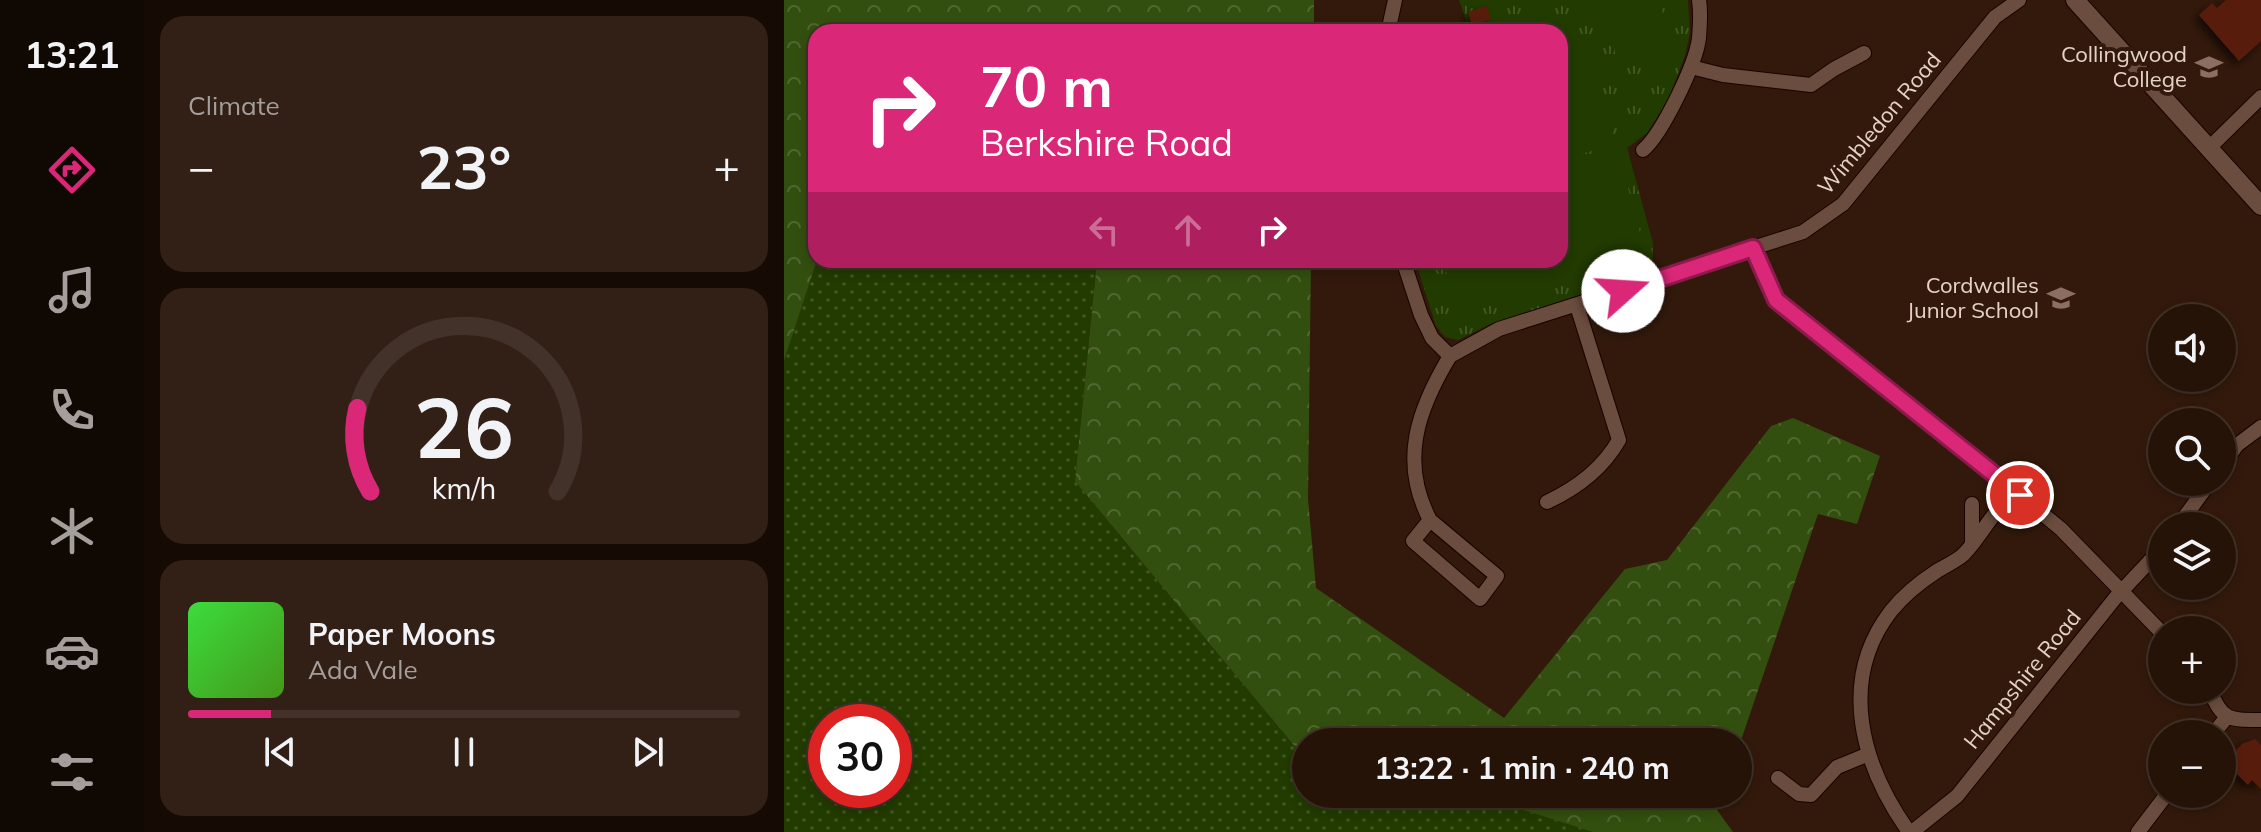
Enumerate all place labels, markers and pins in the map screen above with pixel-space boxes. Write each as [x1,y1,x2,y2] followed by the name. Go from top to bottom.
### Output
[2061,40,2187,93] place label: Collingwood College
[2194,52,2224,82] school or university icon: Collingwood College
[1907,271,2039,324] place label: Cordwalles Junior School
[2046,283,2076,313] school or university icon: Cordwalles Junior School
[1986,461,2054,529] pin

